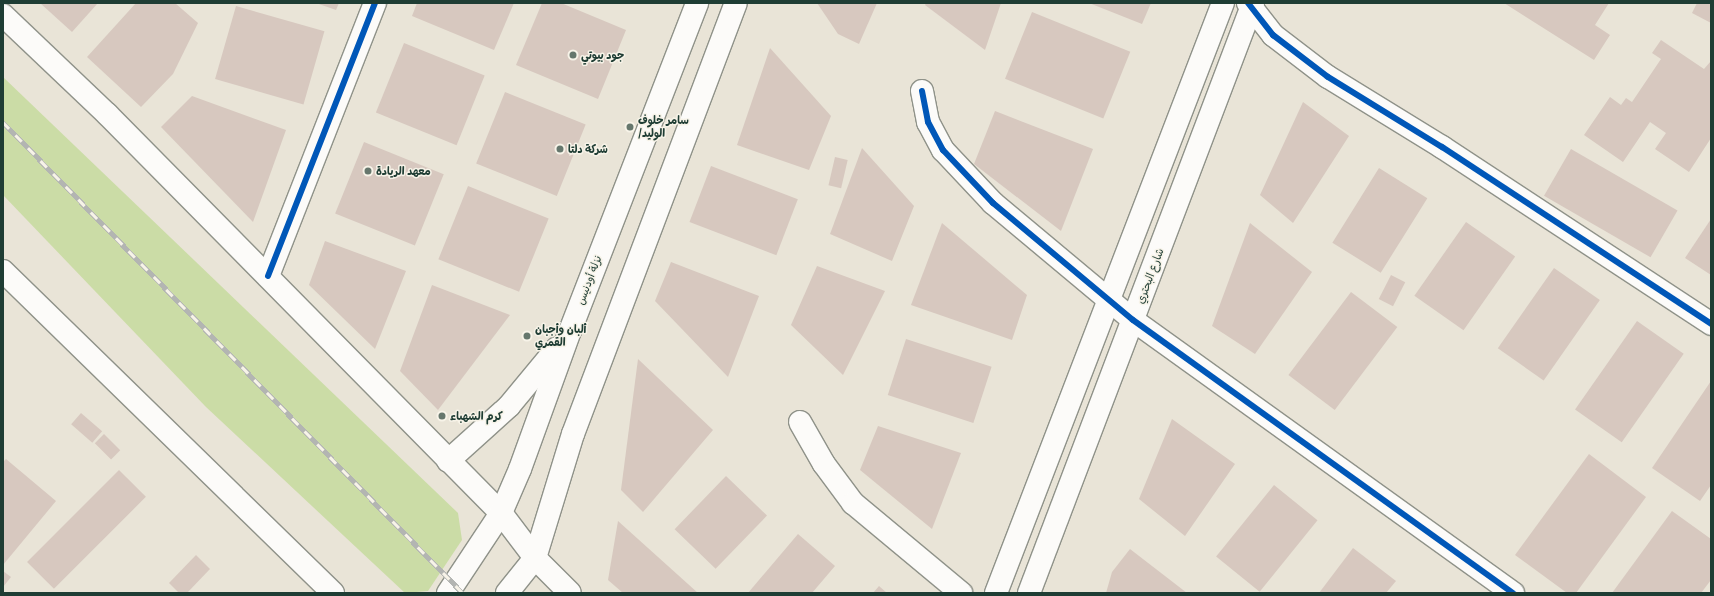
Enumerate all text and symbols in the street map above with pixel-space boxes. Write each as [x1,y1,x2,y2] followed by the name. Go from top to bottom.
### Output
[581,48,624,62] place label: جود بيوتي
[568,50,578,60] marker: جود بيوتي
[638,114,689,140] place label: سامر خلوف /الوليد
[625,122,635,132] marker: سامر خلوف /الوليد
[568,142,608,156] place label: شركة دلتا
[555,144,565,154] marker: شركة دلتا
[376,164,431,178] place label: معهد الريادة
[363,166,373,176] marker: معهد الريادة
[1133,246,1167,306] street label: شارع البحتري
[574,254,604,306] street label: نزلة أودنيس
[535,323,586,349] place label: ألبان وأجبان القمري
[522,331,532,341] marker: ألبان وأجبان القمري
[450,409,503,423] place label: كرم الشهباء
[437,411,447,421] marker: كرم الشهباء

